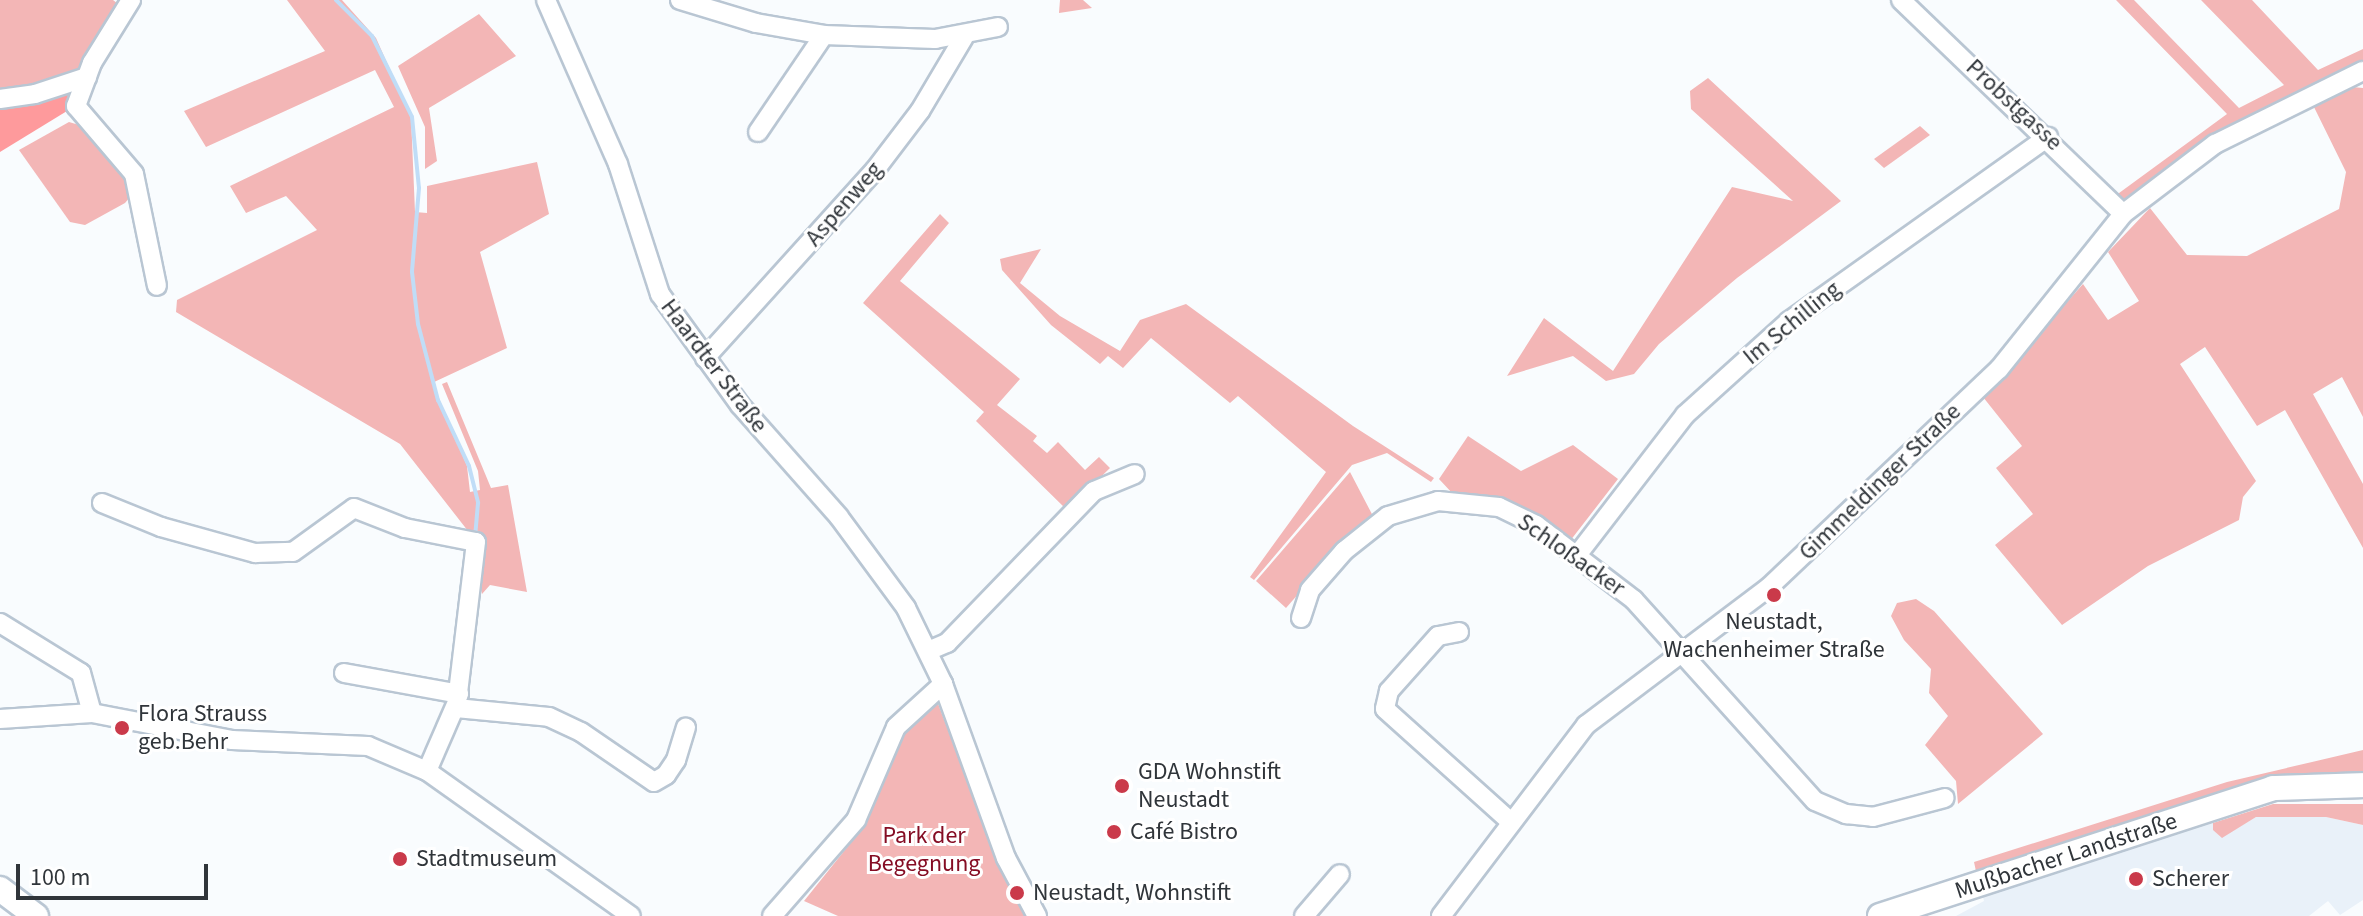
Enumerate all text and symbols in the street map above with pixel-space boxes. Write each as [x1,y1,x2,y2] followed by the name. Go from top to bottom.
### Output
[1960,53,2068,157] street label: Probstgasse
[799,156,889,252] street label: Aspenweg
[1737,275,1847,371] street label: Im Schilling
[654,293,774,439] street label: Haardter Straße
[1793,397,1967,567] street label: Gimmeldinger Straße
[1512,508,1630,602] street label: Schloßacker
[1765,586,1783,604] marker: Neustadt, Wachenheimer Straße
[1663,608,1885,664] place label: Neustadt, Wachenheimer Straße
[138,700,267,756] place label: Flora Strauss geb.Behr
[113,719,131,737] marker: Flora Strauss geb.Behr
[1138,758,1281,814] place label: GDA Wohnstift Neustadt
[1113,777,1131,795] marker: GDA Wohnstift Neustadt
[1951,806,2181,906] street label: Mußbacher Landstraße
[1130,818,1238,846] place label: Café Bistro
[868,822,980,878] park label: Park der Begegnung
[1105,823,1123,841] marker: Café Bistro
[416,845,557,873] place label: Stadtmuseum
[20,848,212,898] scale bar
[391,850,409,868] marker: Stadtmuseum
[30,860,90,895] text: 100 m
[2152,865,2229,893] place label: Scherer
[2127,870,2145,888] marker: Scherer
[1033,879,1231,907] place label: Neustadt, Wohnstift
[1008,884,1026,902] marker: Neustadt, Wohnstift

